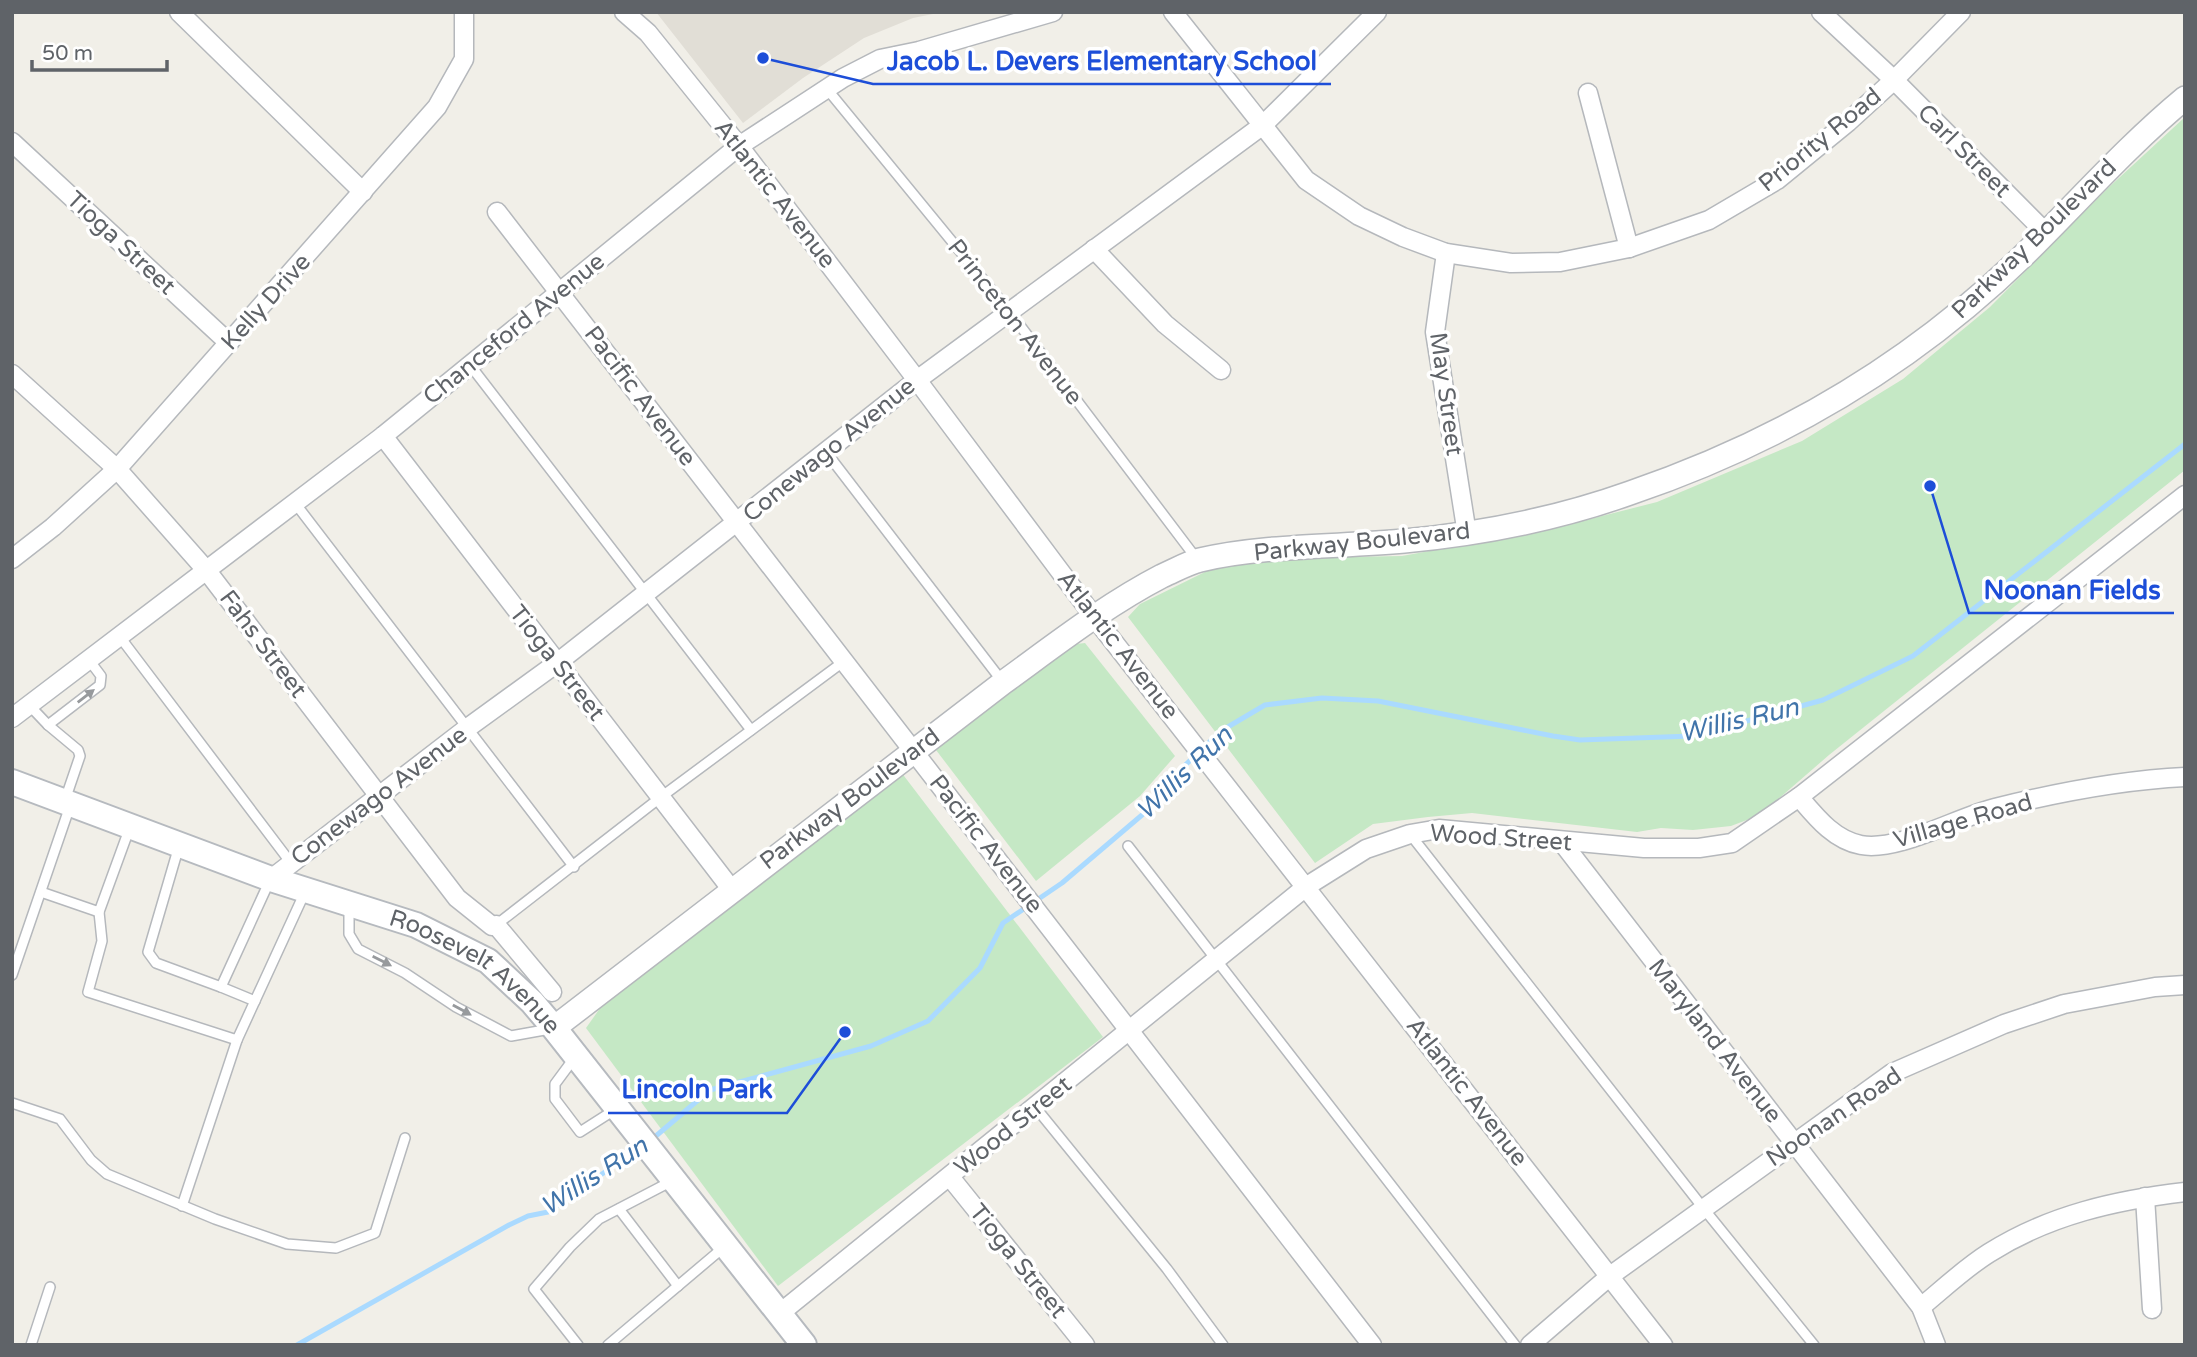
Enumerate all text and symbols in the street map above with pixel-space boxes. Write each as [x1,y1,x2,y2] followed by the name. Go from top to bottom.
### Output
[32,28,166,72] scale bar
[873,37,1331,84] callout: Jacob L. Devers Elementary School
[42,41,93,66] text: 50 m
[886,46,1317,77] text: Jacob L. Devers Elementary School
[1753,82,1887,198] street label: Priority Road
[1911,98,2017,204] street label: Carl Street
[708,114,842,274] street label: Atlantic Avenue
[1946,153,2122,325] street label: Parkway Boulevard
[60,185,182,301] street label: Tioga Street
[941,233,1089,411] street label: Princeton Avenue
[418,247,610,411] street label: Chanceford Avenue
[215,248,317,356] street label: Kelly Drive
[578,320,702,472] street label: Pacific Avenue
[1423,330,1469,458] street label: May Street
[737,372,921,528] street label: Conewago Avenue
[1252,516,1472,568] street label: Parkway Boulevard
[1051,565,1185,725] street label: Atlantic Avenue
[1969,566,2174,613] callout: Noonan Fields
[1983,575,2161,606] text: Noonan Fields
[213,584,313,704] street label: Fahs Street
[503,600,611,726] street label: Tioga Street
[77,689,94,704] one-way arrow
[1676,691,1803,749] water label: Willis Run
[1130,719,1239,826] water label: Willis Run
[285,720,473,872] street label: Conewago Avenue
[754,722,946,876] street label: Parkway Boulevard
[923,769,1049,919] street label: Pacific Avenue
[1890,787,2036,855] street label: Village Road
[1429,819,1573,857] street label: Wood Street
[386,903,567,1040] street label: Roosevelt Avenue
[1642,953,1788,1129] street label: Maryland Avenue
[372,956,392,967] one-way arrow
[453,1004,472,1016] one-way arrow
[1400,1012,1534,1172] street label: Atlantic Avenue
[1761,1061,1907,1173] street label: Noonan Road
[608,1066,787,1113] callout: Lincoln Park
[949,1070,1077,1182] street label: Wood Street
[621,1074,773,1105] text: Lincoln Park
[535,1129,654,1222] water label: Willis Run
[963,1198,1073,1324] street label: Tioga Street

